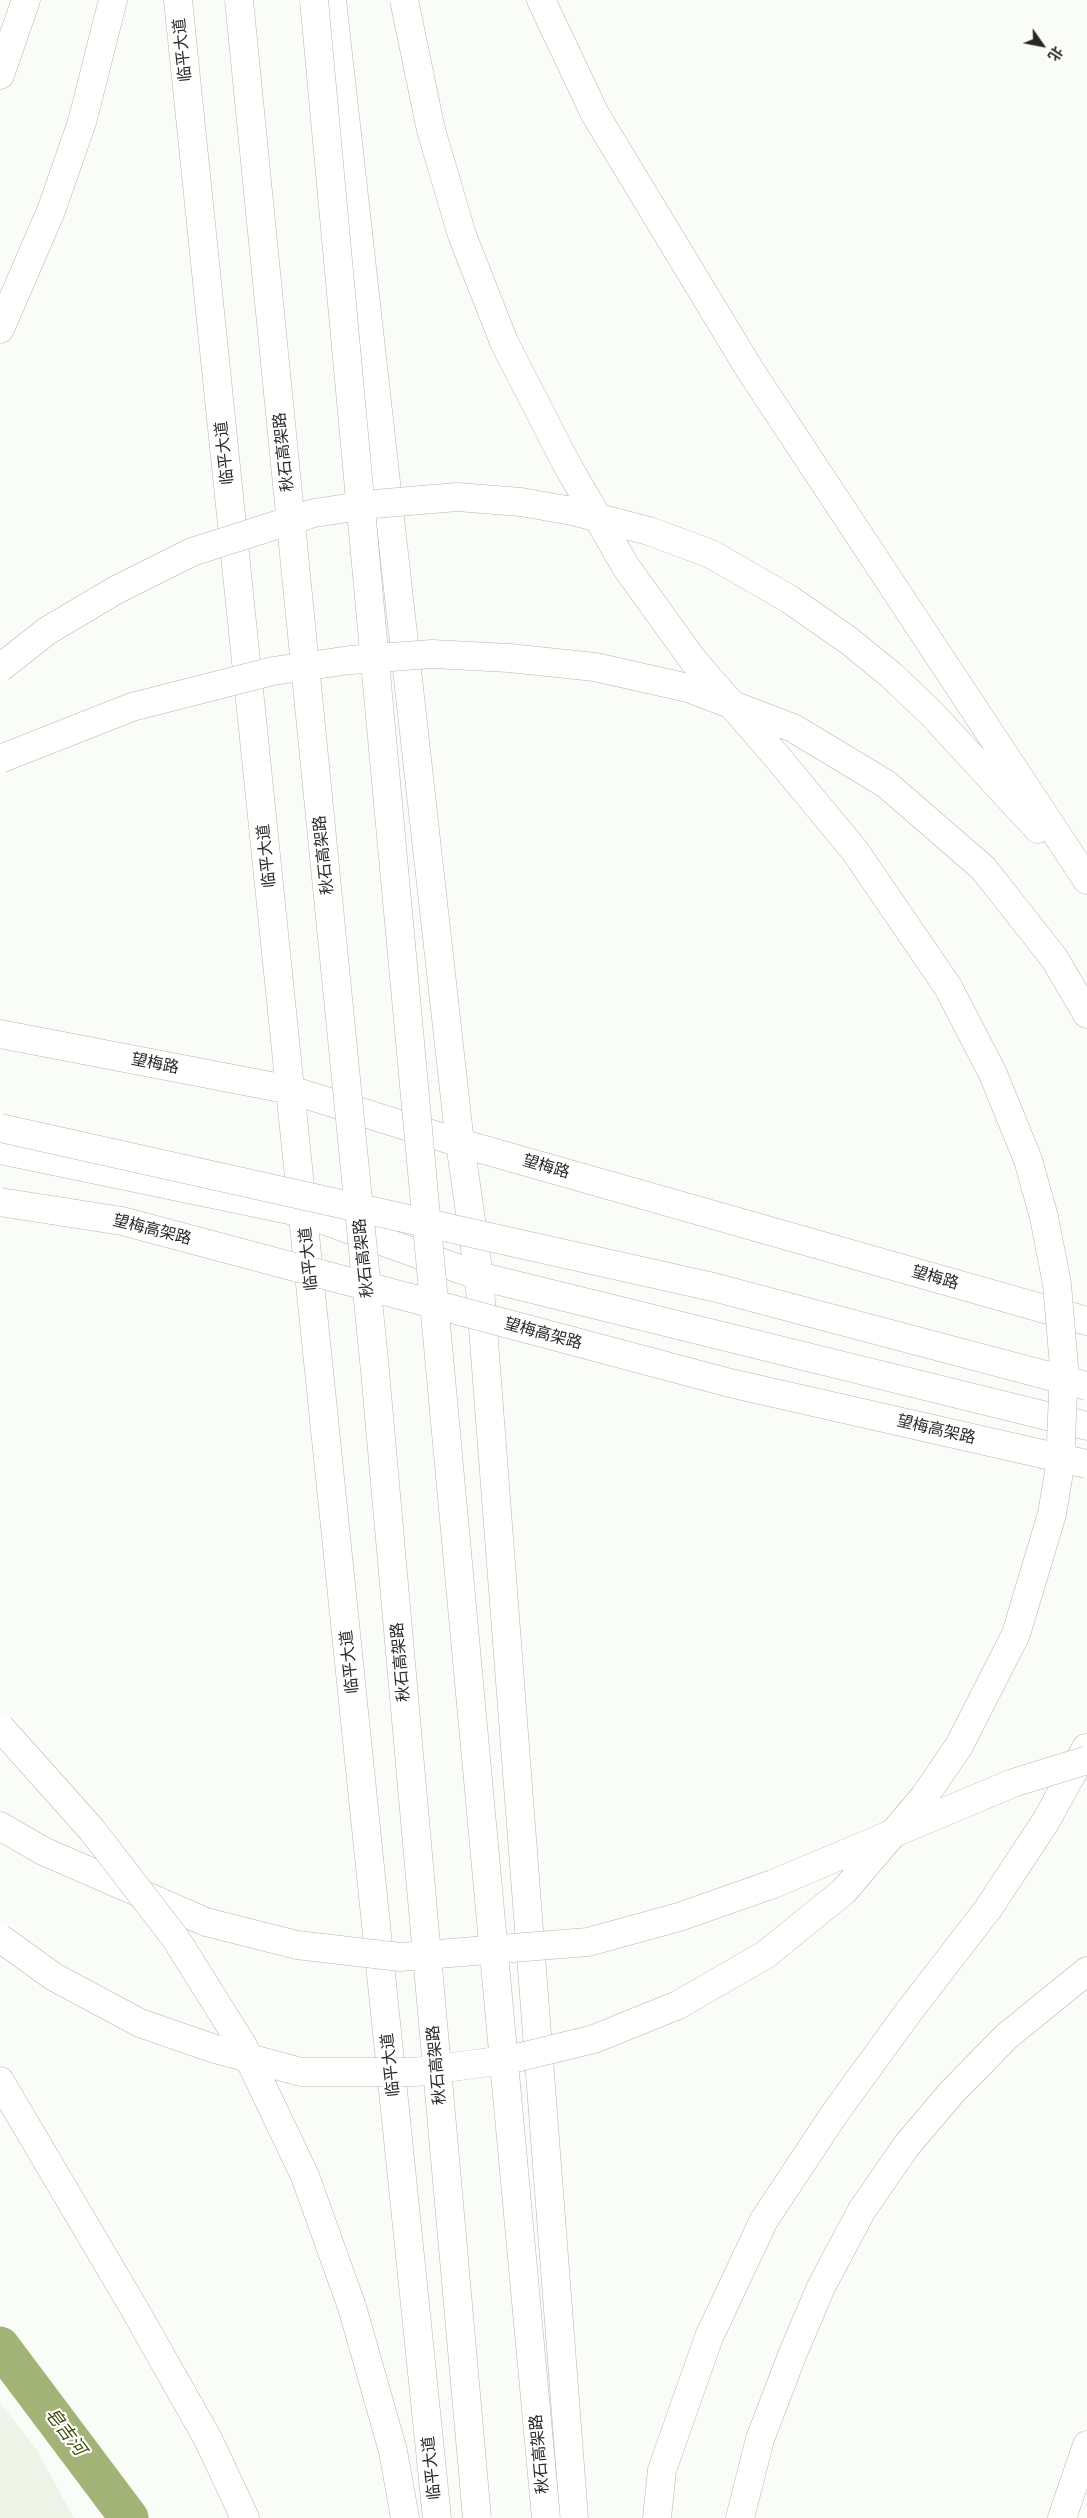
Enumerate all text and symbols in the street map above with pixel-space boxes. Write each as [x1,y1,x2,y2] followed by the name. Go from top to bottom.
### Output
[170,17,196,83] street label: 临平大道
[1017,20,1067,70] north arrow
[1044,43,1066,64] text: 北
[270,411,298,493] street label: 秋石高架路
[212,420,238,486] street label: 临平大道
[310,814,338,896] street label: 秋石高架路
[254,823,280,889] street label: 临平大道
[130,1050,180,1078] street label: 望梅路
[520,1151,572,1183] street label: 望梅路
[111,1211,193,1249] street label: 望梅高架路
[350,1217,378,1299] street label: 秋石高架路
[296,1226,322,1292] street label: 临平大道
[909,1262,961,1294] street label: 望梅路
[502,1314,584,1354] street label: 望梅高架路
[895,1412,977,1448] street label: 望梅高架路
[388,1621,414,1703] street label: 秋石高架路
[337,1629,363,1695] street label: 临平大道
[424,2024,450,2106] street label: 秋石高架路
[378,2032,404,2098] street label: 临平大道
[40,2404,90,2460] water label: 皂吉河
[527,2413,553,2495] street label: 秋石高架路
[419,2435,445,2501] street label: 临平大道

